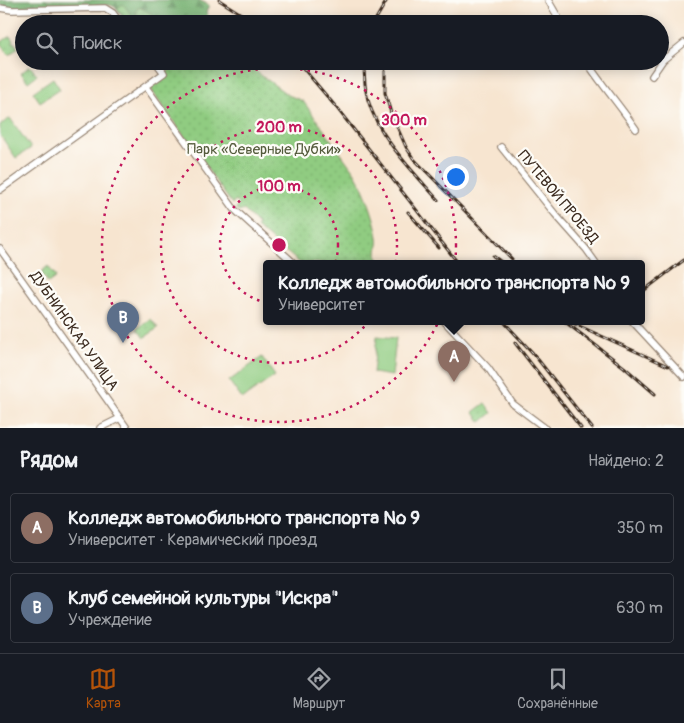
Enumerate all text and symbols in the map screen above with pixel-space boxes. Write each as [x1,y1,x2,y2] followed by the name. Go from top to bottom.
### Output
[15,15,669,70] search box
[33,29,61,57] icon: search
[73,31,123,55] text: Поиск
[381,111,427,130] text: 300 m
[256,118,302,137] text: 200 m
[187,140,341,159] park label: Парк «Северные Дубки»
[513,146,603,248] street label: ПУТЕВОЙ ПРОЕЗД
[443,164,469,190] your location
[258,177,300,196] text: 100 m
[270,236,288,254] centre of rings
[263,260,645,325] popup
[25,267,123,395] street label: ДУБНИНСКАЯ УЛИЦА
[278,271,630,295] text: Колледж автомобильного транспорта № 9
[278,295,365,315] text: Университет
[107,302,139,343] pin: B
[438,341,470,382] pin: A
[20,447,78,474] text: Рядом
[588,451,664,471] text: Найдено: 2
[68,506,420,530] text: Колледж автомобильного транспорта № 9
[32,518,42,538] text: A
[617,518,663,538] text: 350 m
[68,530,317,550] text: Университет · Керамический проезд
[68,586,339,610] text: Клуб семейной культуры "Искра"
[32,598,42,618] text: B
[616,598,663,618] text: 630 m
[68,610,152,630] text: Учреждение
[86,665,121,712] tab: Карта
[293,665,345,712] tab: Маршрут
[517,665,598,712] tab: Сохранённые

